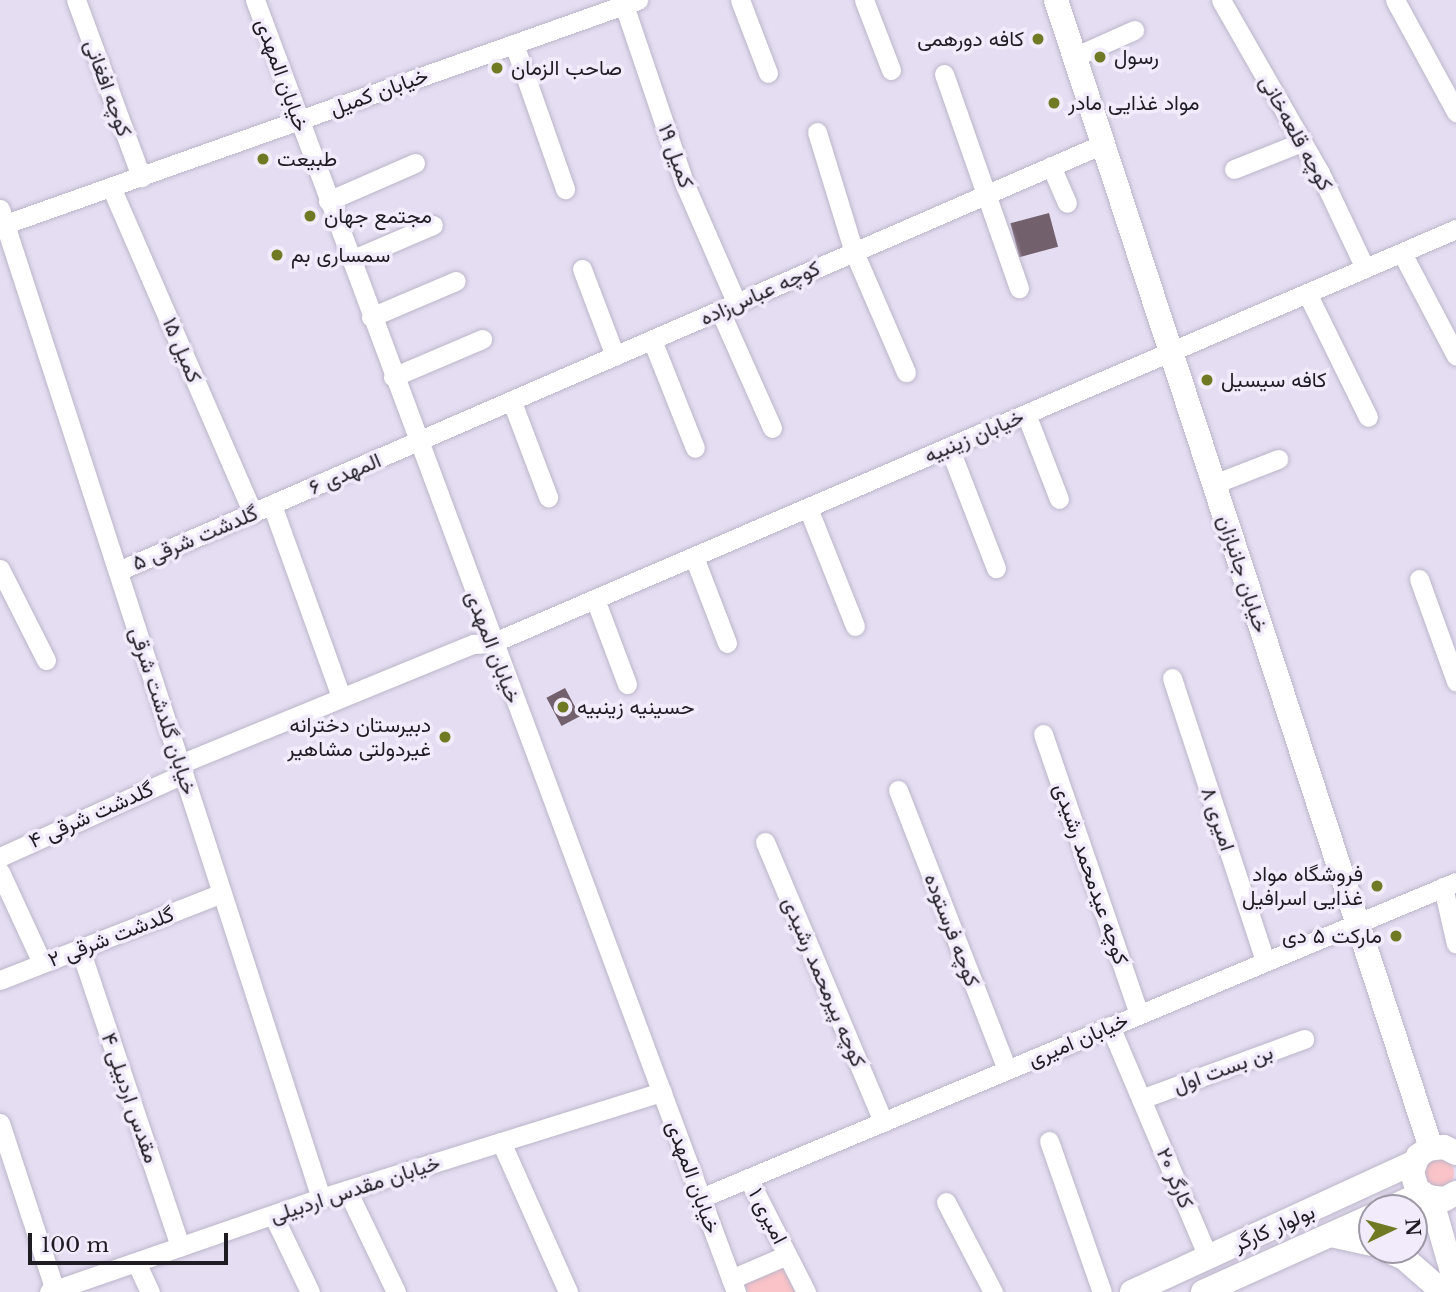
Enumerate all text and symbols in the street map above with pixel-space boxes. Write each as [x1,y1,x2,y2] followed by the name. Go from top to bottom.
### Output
[250,15,314,135] street label: خیابان المهدی
[917,26,1024,52] place label: کافه دورهمی
[1030,31,1046,47] marker: کافه دورهمی
[79,36,137,140] street label: کوچه افغانی
[1114,44,1159,70] place label: رسول
[1092,49,1108,65] marker: رسول
[511,55,622,81] place label: صاحب الزمان
[489,60,505,76] marker: صاحب الزمان
[326,63,432,121] street label: خیابان کمیل
[1254,71,1338,195] street label: کوچه قلعه‌خانی
[1068,90,1199,116] place label: مواد غذایی مادر
[1046,95,1062,111] marker: مواد غذایی مادر
[653,121,699,191] street label: کمیل ۱۹
[277,146,337,172] place label: طبیعت
[255,151,271,167] marker: طبیعت
[324,203,432,229] place label: مجتمع جهان
[302,208,318,224] marker: مجتمع جهان
[291,242,390,268] place label: سمساری بم
[269,247,285,263] marker: سمساری بم
[696,255,824,331] street label: کوچه عباس‌زاده
[157,314,207,386] street label: کمیل ۱۵
[1221,367,1327,393] place label: کافه سیسیل
[1199,372,1215,388] marker: کافه سیسیل
[920,404,1028,468] street label: خیابان زینبیه
[305,448,385,500] street label: المهدی ۶
[128,500,262,576] street label: گلدشت شرقی ۵
[1212,512,1274,636] street label: خیابان جانبازان
[460,587,526,707] street label: خیابان المهدی
[124,624,202,798] street label: خیابان گلدشت شرقی
[577,694,695,720] place label: حسینیه زینبیه
[555,699,571,715] marker: حسینیه زینبیه
[287,712,431,762] place label: دبیرستان دخترانه غیردولتی مشاهیر
[437,729,453,745] marker: دبیرستان دخترانه غیردولتی مشاهیر
[25,776,157,854] street label: گلدشت شرقی ۴
[1048,780,1134,968] street label: کوچه عیدمحمد رشیدی
[1196,784,1240,854] street label: امیری ۸
[1242,861,1363,911] place label: فروشگاه مواد غذایی اسرافیل
[919,870,985,990] street label: کوچه فرستوده
[1369,878,1385,894] marker: فروشگاه مواد غذایی اسرافیل
[777,893,871,1071] street label: کوچه پیرمحمد رشیدی
[45,901,177,973] street label: گلدشت شرقی ۲
[1282,923,1382,949] place label: مارکت ۵ دی
[1388,928,1404,944] marker: مارکت ۵ دی
[1024,1008,1132,1072] street label: خیابان امیری
[96,1029,164,1167] street label: مقدس اردبیلی ۴
[1170,1039,1276,1099] street label: بن بست اول
[661,1117,725,1237] street label: خیابان المهدی
[1151,1144,1199,1212] street label: کارگر ۲۰
[267,1150,443,1228] street label: خیابان مقدس اردبیلی
[743,1184,793,1248] street label: امیری ۱
[1358,1194,1428,1264] north arrow
[1229,1199,1319,1257] street label: بولوار کارگر
[1400,1217,1425,1237] text: N
[32,1218,231,1262] scale bar
[41,1232,109,1258] text: 100 m

